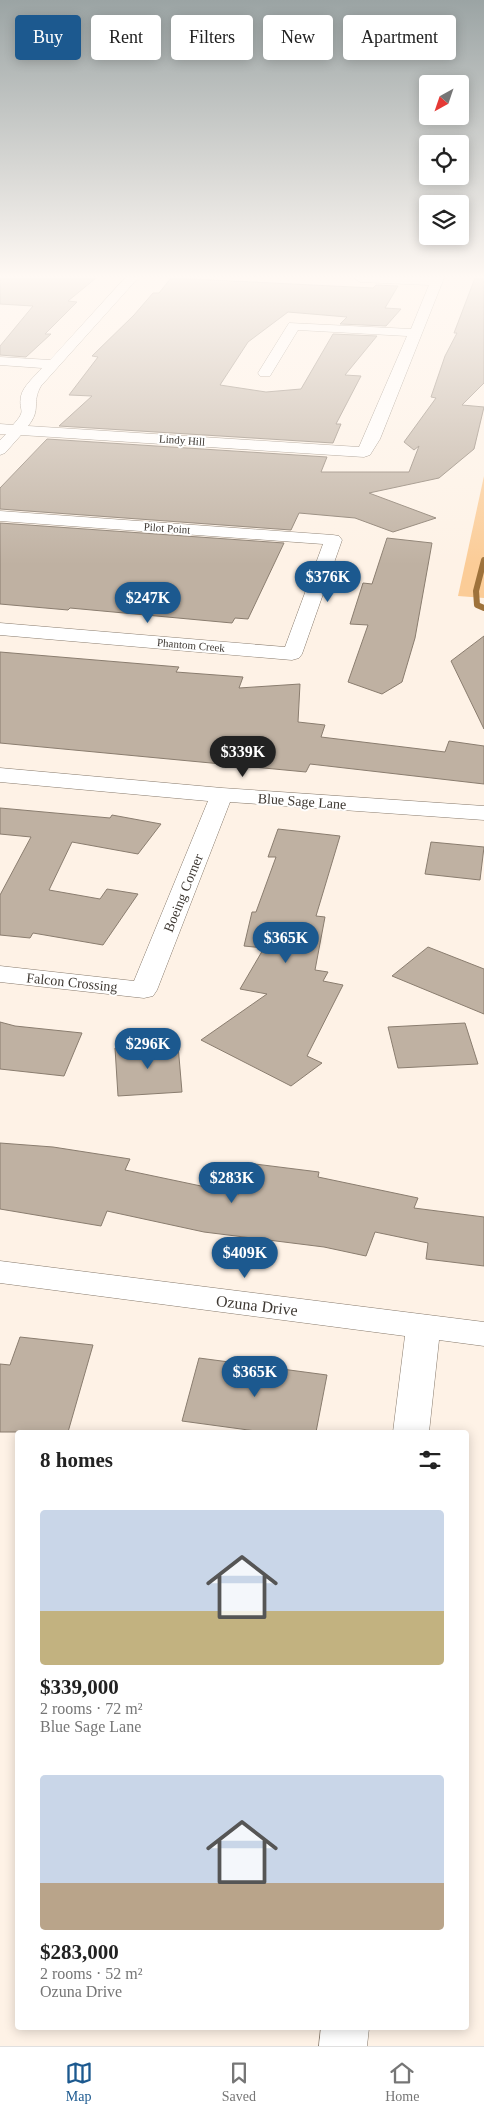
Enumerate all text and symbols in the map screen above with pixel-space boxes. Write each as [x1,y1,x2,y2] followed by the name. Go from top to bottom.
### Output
[15,15,81,60] chip: Buy
[91,15,161,60] chip: Rent
[171,15,253,60] chip: Filters
[263,15,333,60] chip: New
[343,15,456,60] chip: Apartment
[419,75,469,125] north arrow
[419,75,469,245] map controls
[419,135,469,185] button: locate
[419,195,469,245] button: layers
[159,432,205,448] street label: Lindy Hill
[143,520,191,536] street label: Pilot Point
[293,560,363,603] pin: $376K
[306,568,350,585] text: $376K
[113,582,183,624] pin: $247K
[126,589,170,606] text: $247K
[157,636,226,654] street label: Phantom Creek
[208,736,278,778] pin: $339K
[221,743,265,760] text: $339K
[257,791,347,812] street label: Blue Sage Lane
[161,852,206,934] street label: Boeing Corner
[251,922,321,964] pin: $365K
[264,929,308,946] text: $365K
[26,970,118,995] street label: Falcon Crossing
[113,1028,183,1070] pin: $296K
[126,1035,170,1052] text: $296K
[197,1162,267,1204] pin: $283K
[210,1169,254,1186] text: $283K
[210,1236,280,1279] pin: $409K
[223,1244,267,1261] text: $409K
[215,1292,299,1319] street label: Ozuna Drive
[220,1356,290,1398] pin: $365K
[233,1363,277,1380] text: $365K
[416,1446,444,1474] icon: filters
[40,1448,113,1472] text: 8 homes
[197,1542,287,1632] icon: home
[40,1675,119,1699] text: $339,000
[40,1700,143,1717] text: 2 rooms · 72 m²
[40,1718,141,1735] text: Blue Sage Lane
[197,1807,287,1897] icon: home
[40,1940,119,1964] text: $283,000
[40,1965,143,1982] text: 2 rooms · 52 m²
[40,1983,122,2000] text: Ozuna Drive
[65,2059,93,2105] tab: Map
[222,2059,256,2105] tab: Saved
[385,2059,419,2105] tab: Home

